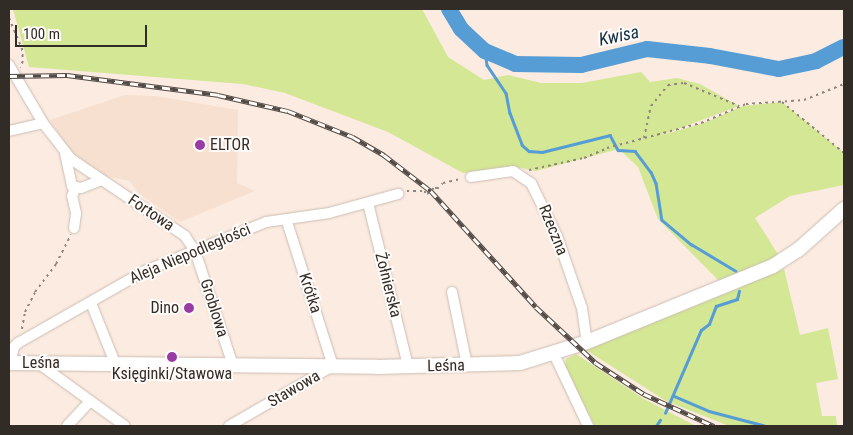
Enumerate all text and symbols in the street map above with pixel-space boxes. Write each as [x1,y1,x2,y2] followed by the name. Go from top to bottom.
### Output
[18,15,150,47] scale bar
[597,21,641,51] water label: Kwisa
[23,25,60,43] text: 100 m
[210,135,250,155] place label: ELTOR
[194,139,206,151] marker: ELTOR
[124,191,178,235] street label: Fortowa
[534,202,572,258] street label: Rzeczna
[127,220,253,288] street label: Aleja Niepodległości
[371,251,405,319] street label: Żołnierska
[295,270,325,316] street label: Krótka
[196,277,232,339] street label: Groblowa
[150,298,179,318] place label: Dino
[183,302,195,314] marker: Dino
[166,351,178,363] marker: Księginki/Stawowa
[22,353,60,373] street label: Leśna
[427,356,465,376] street label: Leśna
[112,364,232,384] place label: Księginki/Stawowa
[264,366,324,412] street label: Stawowa

